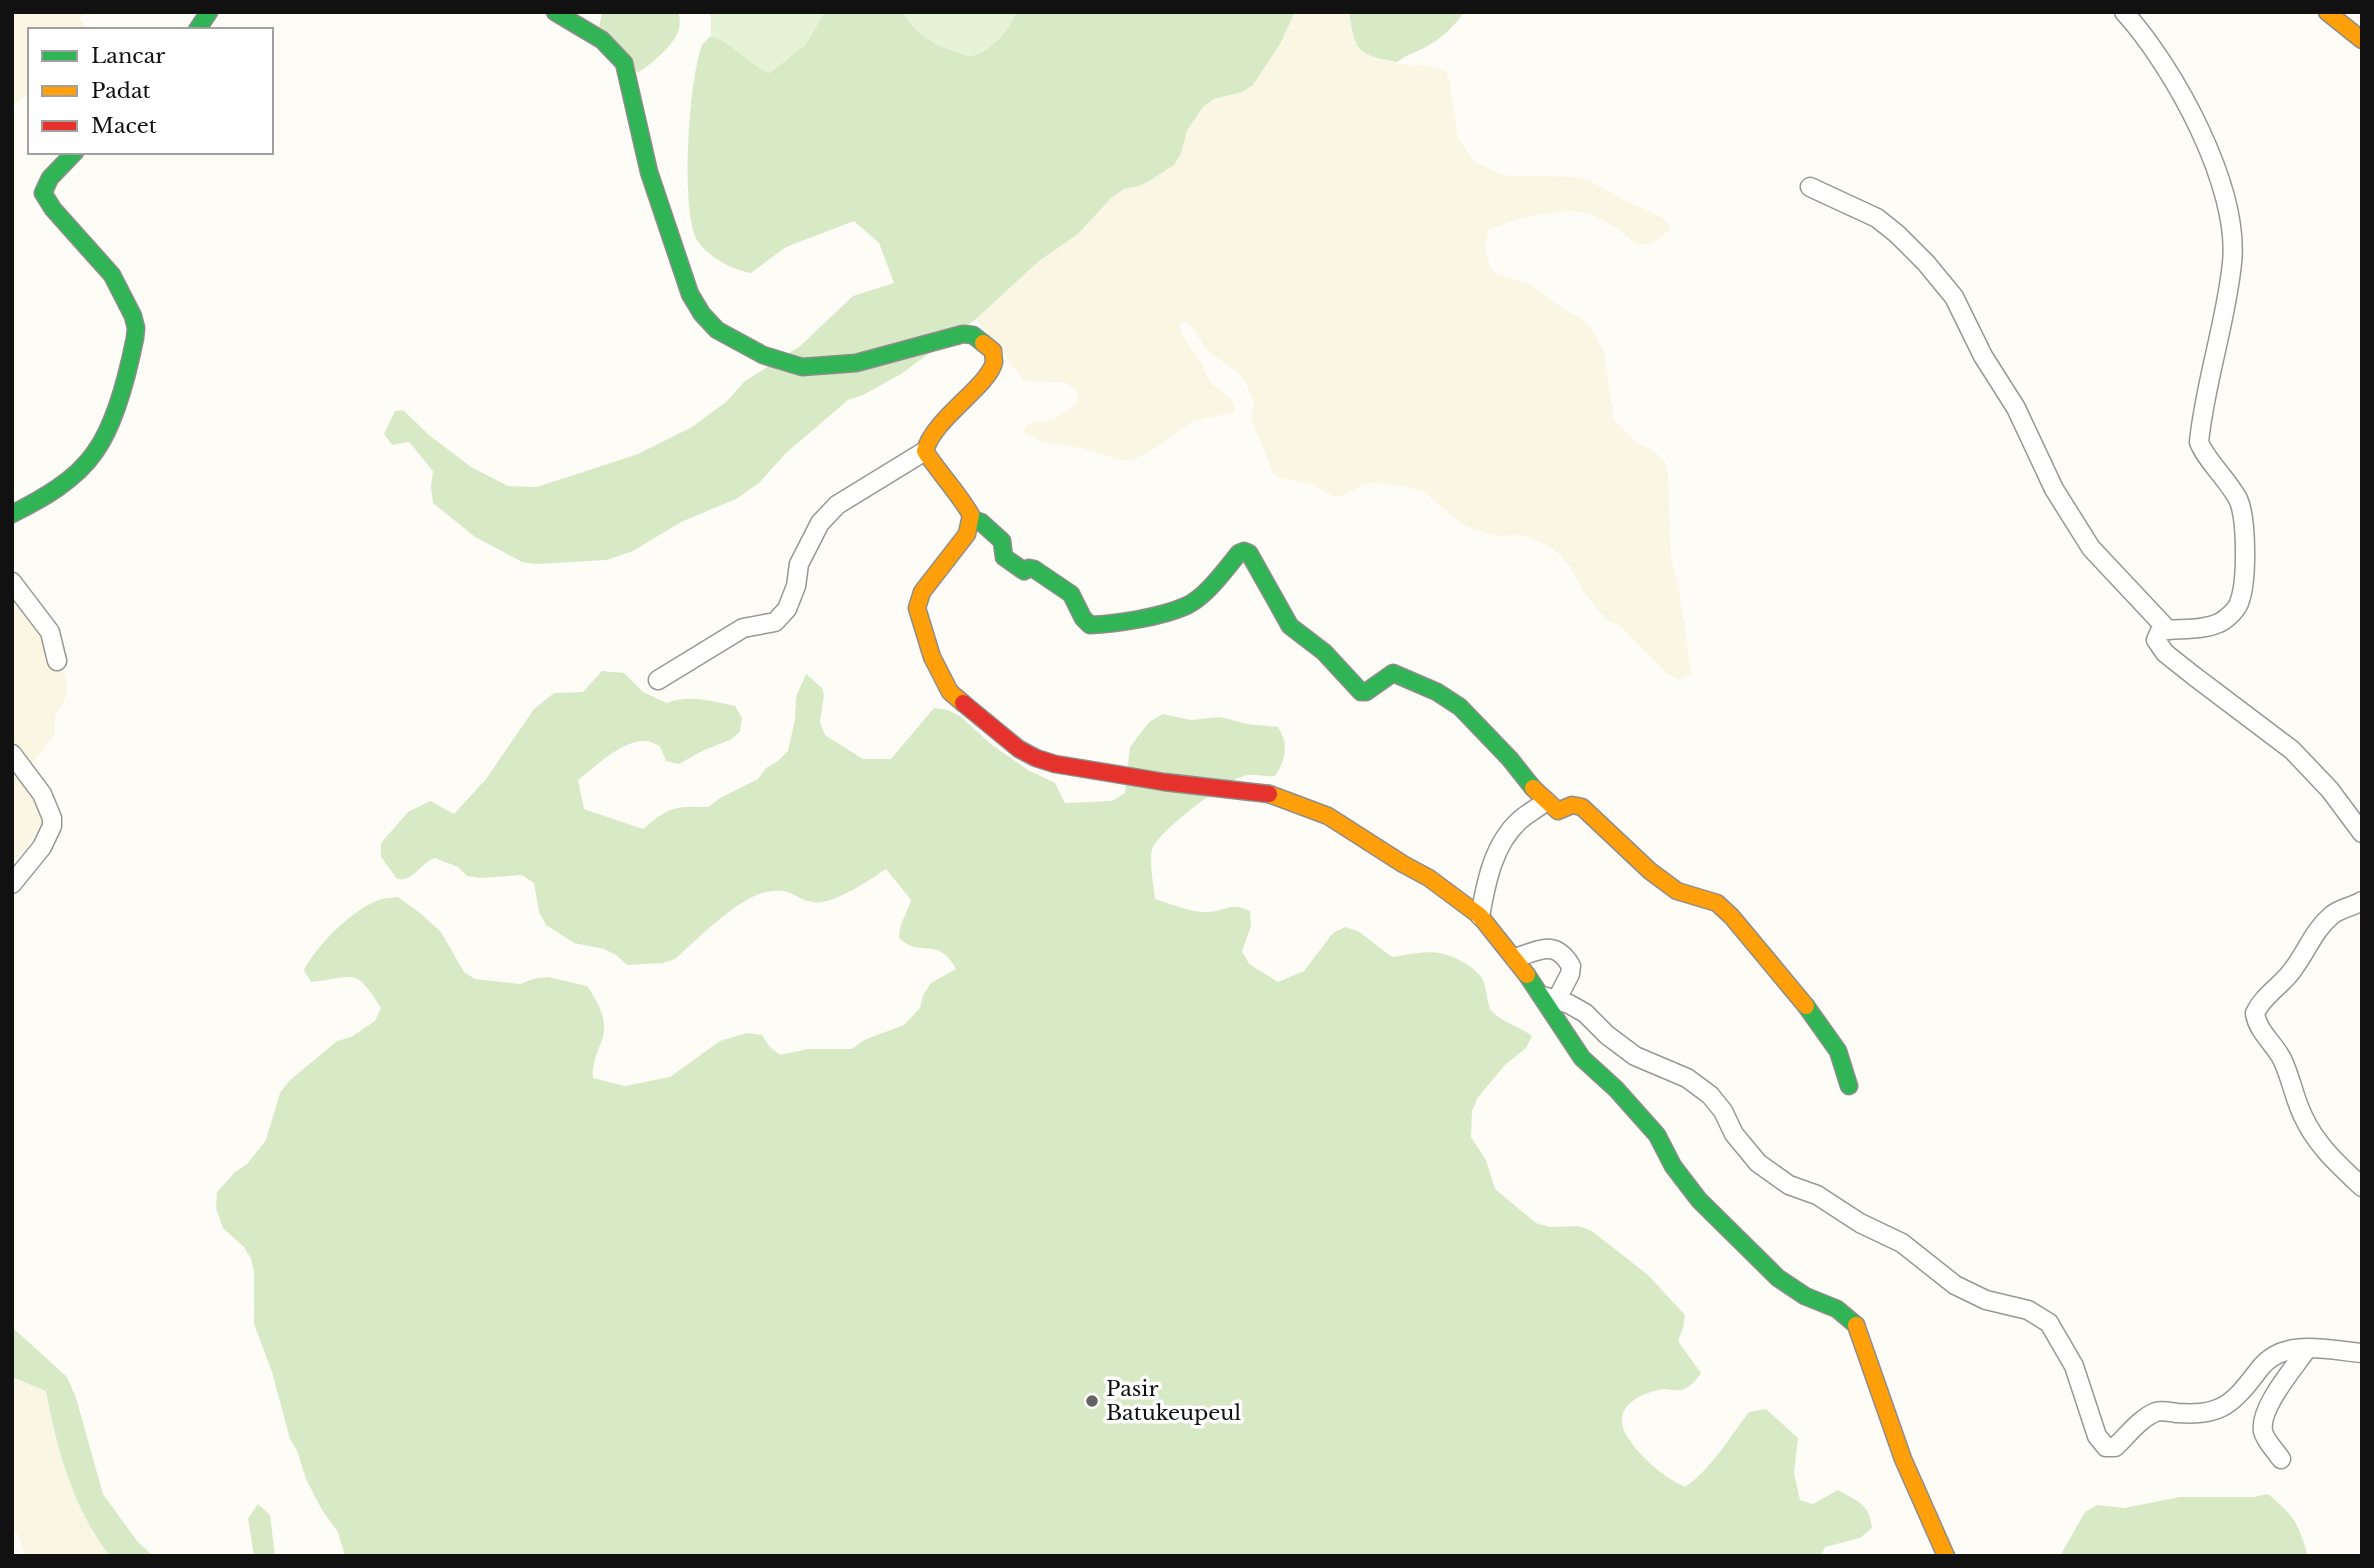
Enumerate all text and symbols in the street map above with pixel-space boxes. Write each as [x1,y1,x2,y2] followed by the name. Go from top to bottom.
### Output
[28,28,273,154] legend
[91,43,165,69] text: Lancar
[91,78,151,104] text: Padat
[91,113,157,139] text: Macet
[1106,1376,1241,1426] place label: Pasir Batukeupeul
[1084,1393,1100,1409] marker: Pasir Batukeupeul

